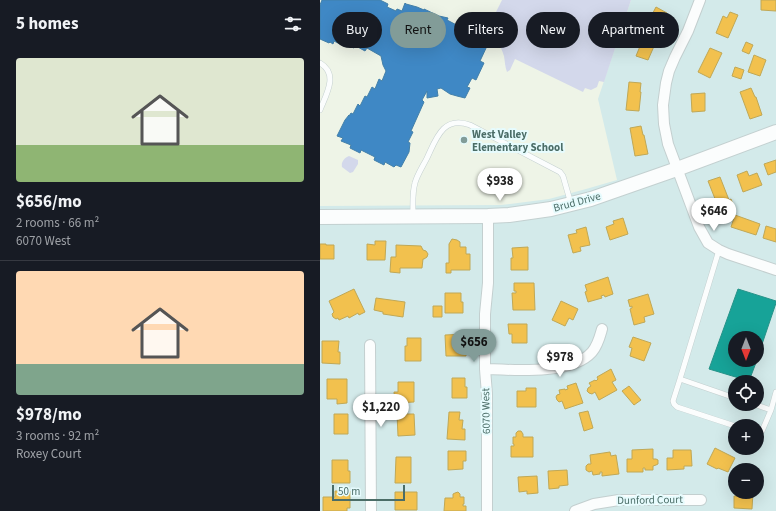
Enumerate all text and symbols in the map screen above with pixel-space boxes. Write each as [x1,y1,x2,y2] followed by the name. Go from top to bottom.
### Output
[16,12,78,36] text: 5 homes
[332,12,382,48] chip: Buy
[390,12,446,48] chip: Rent
[454,12,518,48] chip: Filters
[526,12,580,48] chip: New
[588,12,679,48] chip: Apartment
[282,13,304,35] icon: filters
[124,84,196,156] icon: home
[472,127,564,155] place label: West Valley Elementary School
[459,135,469,145] marker: West Valley Elementary School
[476,168,524,202] pin: $938
[486,172,514,190] text: $938
[552,188,603,216] street label: Brud Drive
[16,190,82,214] text: $656/mo
[690,198,738,232] pin: $646
[700,202,728,220] text: $646
[16,214,99,232] text: 2 rooms · 66 m²
[16,232,71,250] text: 6070 West
[124,297,196,369] icon: home
[450,329,498,363] pin: $656
[728,331,764,367] north arrow
[728,331,764,499] map controls
[460,333,488,351] text: $656
[536,344,584,378] pin: $978
[546,348,574,366] text: $978
[728,375,764,411] button: locate
[478,387,494,434] street label: 6070 West
[348,394,414,428] pin: $1,220
[362,398,400,416] text: $1,220
[16,403,82,427] text: $978/mo
[728,419,764,455] button: +
[16,427,99,445] text: 3 rooms · 92 m²
[16,445,81,463] text: Roxey Court
[728,463,764,499] button: −
[332,483,405,502] scale bar
[338,484,360,499] text: 50 m
[617,492,683,508] street label: Dunford Court

